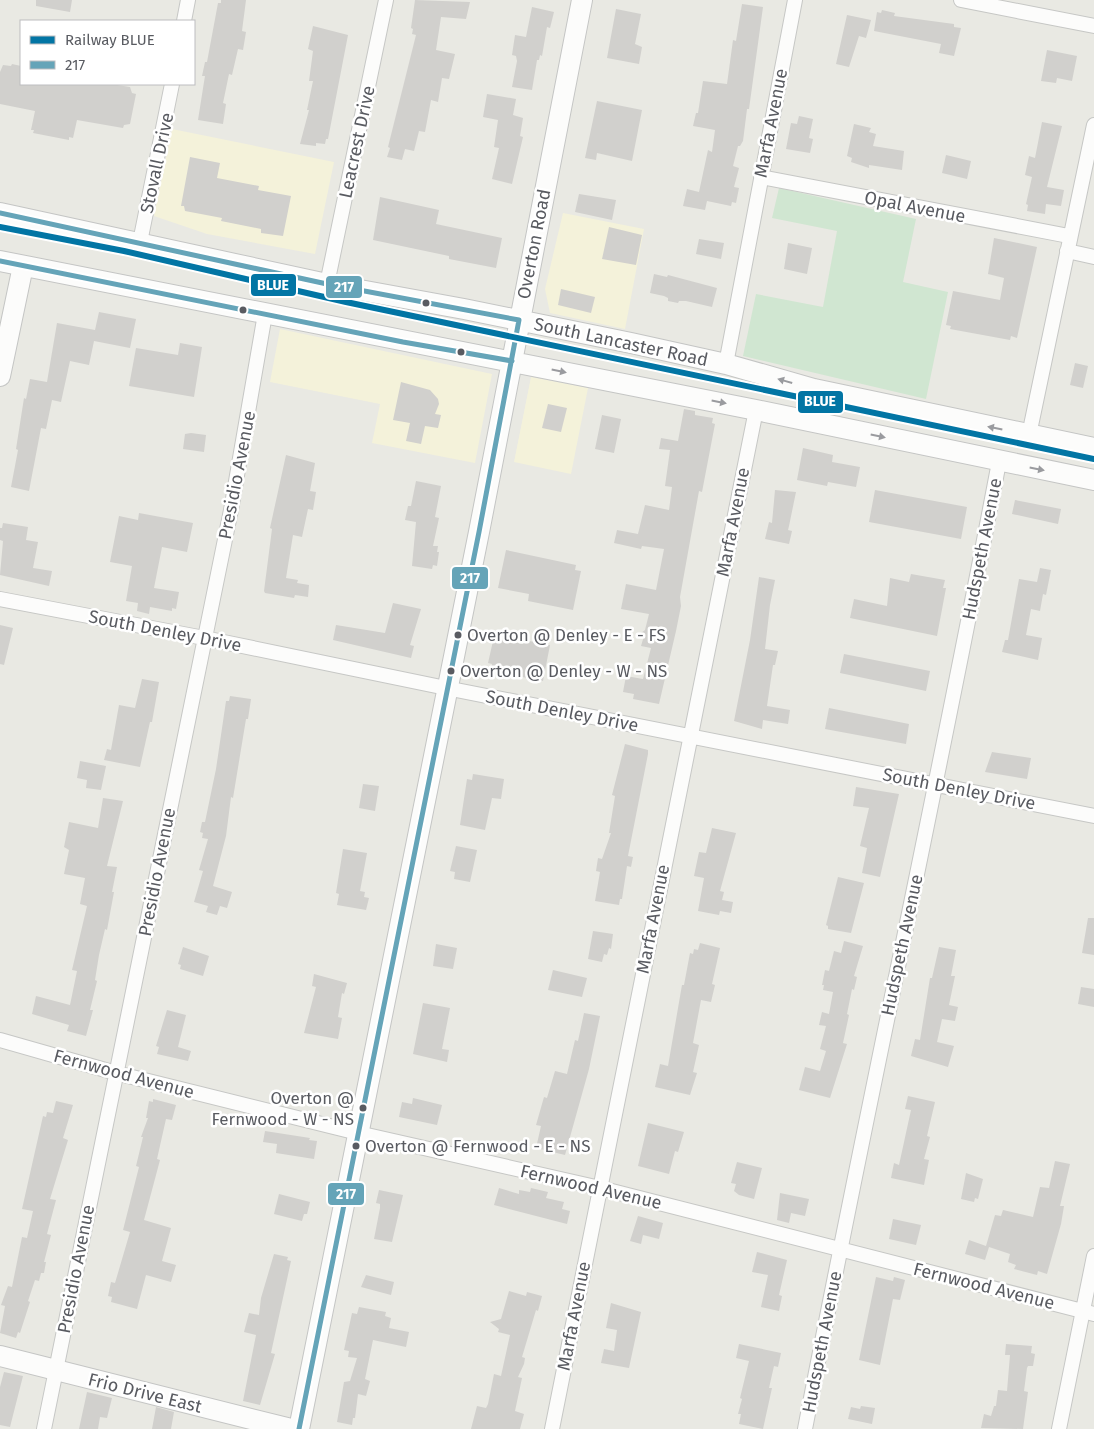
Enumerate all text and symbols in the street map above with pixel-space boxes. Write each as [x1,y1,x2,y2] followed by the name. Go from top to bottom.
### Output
[20,20,195,85] legend
[65,31,155,49] text: Railway BLUE
[65,56,86,74] text: 217
[750,67,792,179] street label: Marfa Avenue
[334,84,380,200] street label: Leacrest Drive
[136,111,178,215] street label: Stovall Drive
[863,186,967,228] street label: Opal Avenue
[513,187,555,301] street label: Overton Road
[250,273,297,297] line badge: BLUE
[325,275,363,299] line badge: 217
[257,277,289,294] text: BLUE
[334,279,354,296] text: 217
[421,298,431,308] unlabelled marker
[238,305,248,315] unlabelled marker
[532,313,710,371] street label: South Lancaster Road
[456,347,466,357] unlabelled marker
[552,367,567,375] one-way arrow
[777,377,793,385] one-way arrow
[797,390,844,414] line badge: BLUE
[804,393,836,410] text: BLUE
[711,399,727,407] one-way arrow
[214,409,260,541] street label: Presidio Avenue
[986,424,1002,432] one-way arrow
[870,432,885,440] one-way arrow
[712,466,754,578] street label: Marfa Avenue
[1029,466,1045,474] one-way arrow
[957,476,1007,622] street label: Hudspeth Avenue
[451,566,489,590] line badge: 217
[460,570,480,587] text: 217
[87,605,243,657] street label: South Denley Drive
[467,625,666,646] place label: Overton @ Denley - E - FS
[453,630,463,640] marker: Overton @ Denley - E - FS
[460,661,667,682] place label: Overton @ Denley - W - NS
[446,666,456,676] marker: Overton @ Denley - W - NS
[484,685,640,737] street label: South Denley Drive
[881,763,1037,815] street label: South Denley Drive
[134,806,180,938] street label: Presidio Avenue
[632,863,674,975] street label: Marfa Avenue
[876,872,928,1018] street label: Hudspeth Avenue
[51,1045,197,1103] street label: Fernwood Avenue
[212,1088,354,1130] place label: Overton @ Fernwood - W - NS
[358,1103,368,1113] marker: Overton @ Fernwood - W - NS
[365,1136,590,1157] place label: Overton @ Fernwood - E - NS
[351,1141,361,1151] marker: Overton @ Fernwood - E - NS
[518,1160,664,1214] street label: Fernwood Avenue
[327,1182,365,1206] line badge: 217
[336,1186,356,1203] text: 217
[53,1203,99,1335] street label: Presidio Avenue
[911,1258,1057,1314] street label: Fernwood Avenue
[553,1260,595,1372] street label: Marfa Avenue
[797,1269,847,1415] street label: Hudspeth Avenue
[86,1368,205,1418] street label: Frio Drive East

